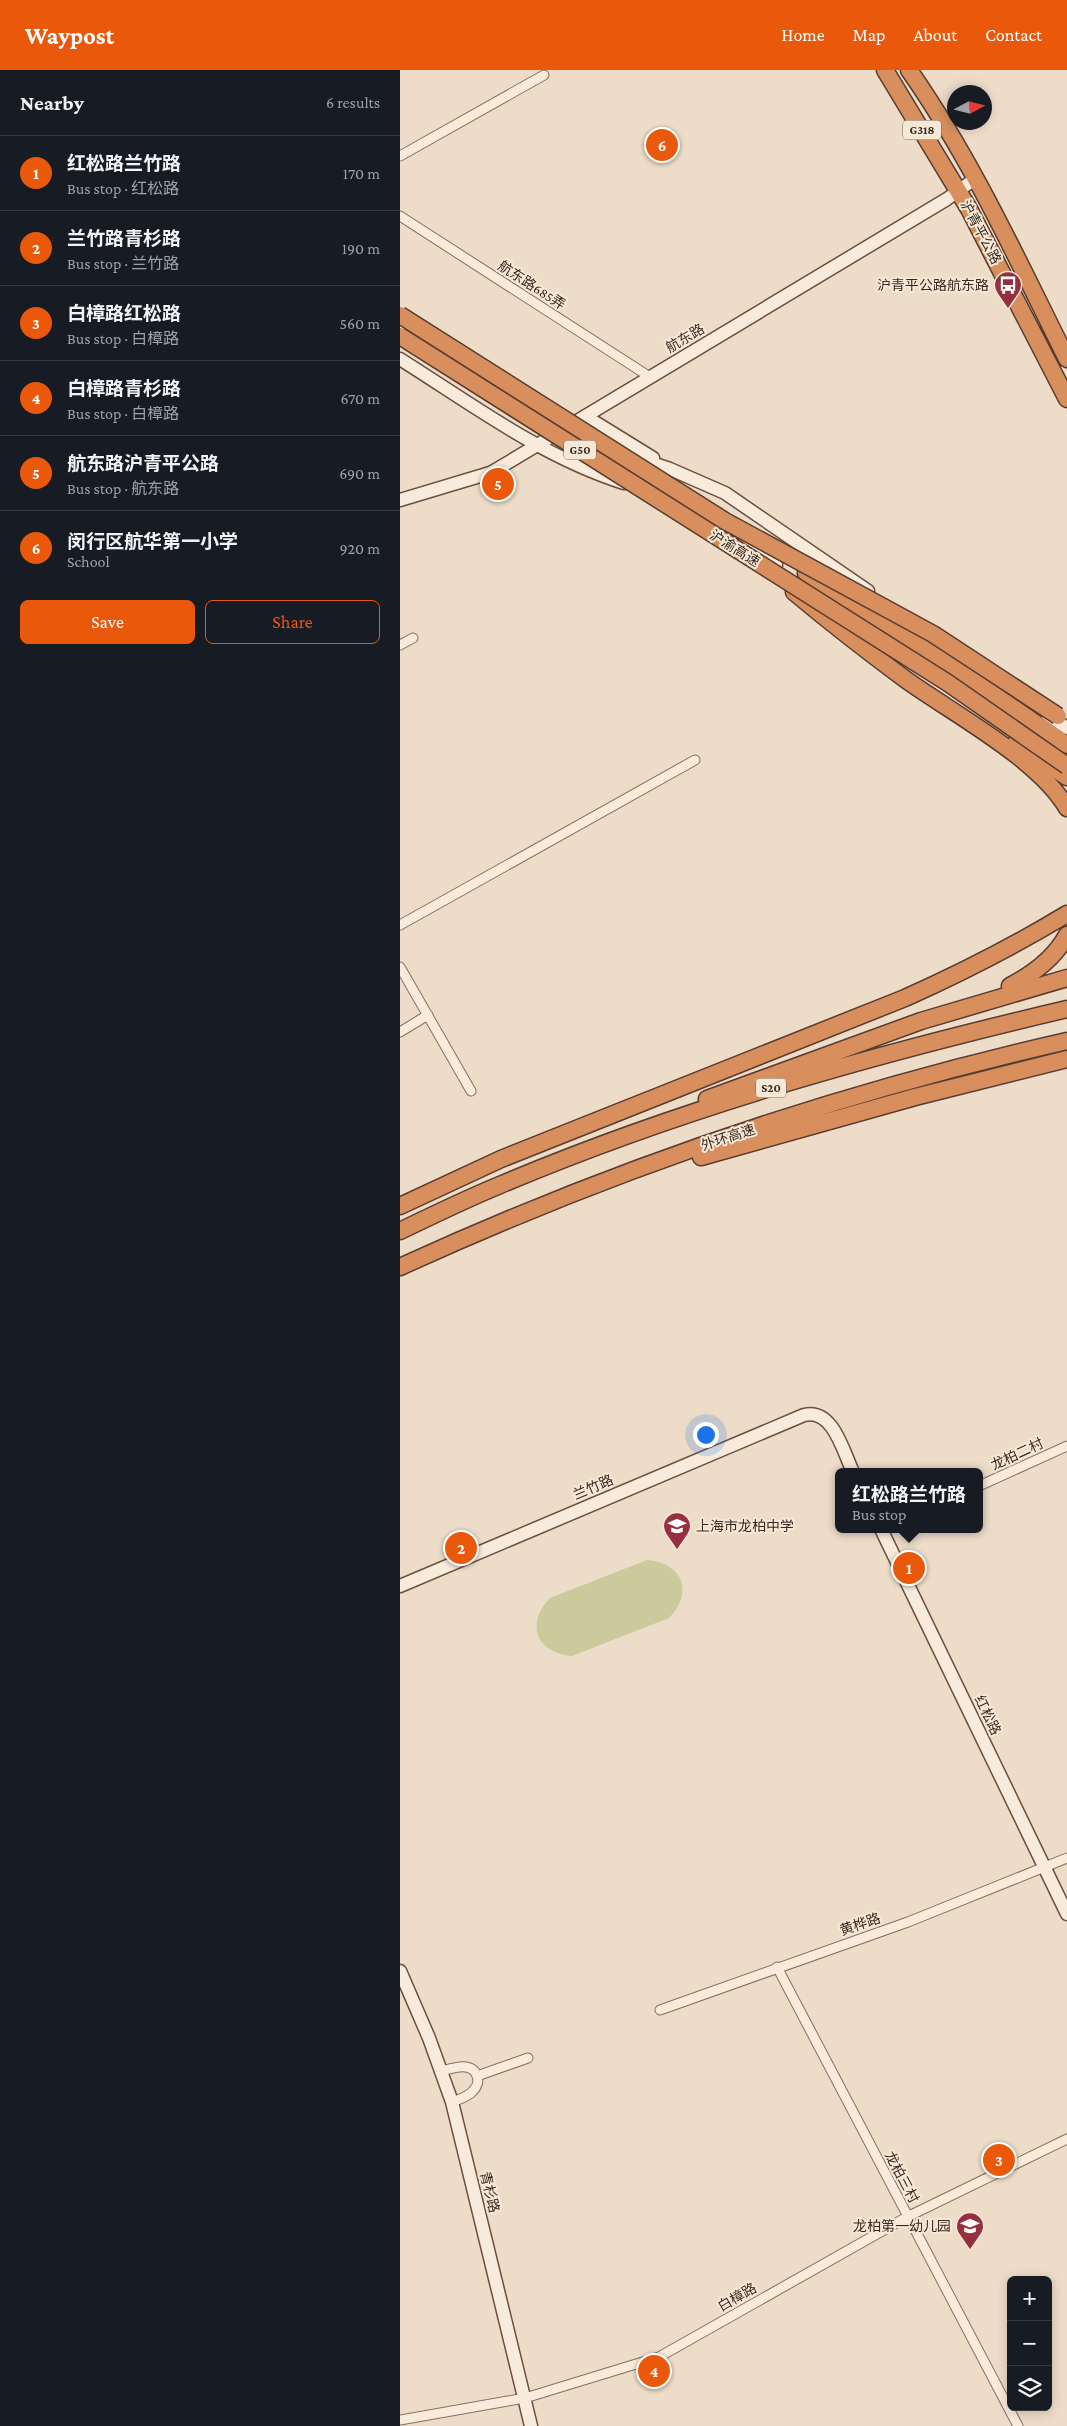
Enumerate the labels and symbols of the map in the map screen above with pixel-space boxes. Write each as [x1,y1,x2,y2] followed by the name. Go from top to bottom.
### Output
[947,85,992,130] north arrow
[903,120,941,140] road number: G318
[646,126,678,164] pin: 6
[958,197,1004,267] street label: 沪青平公路
[495,257,569,313] street label: 航东路685弄
[993,270,1023,309] bus stop icon: 沪青平公路航东路
[877,277,989,293] place label: 沪青平公路航东路
[663,320,707,356] street label: 航东路
[564,440,596,460] road number: G50
[482,465,514,503] pin: 5
[707,526,763,570] street label: 沪渝高速
[756,1078,786,1098] road number: S20
[699,1121,757,1153] street label: 外环高速
[693,1422,719,1448] your location
[988,1435,1046,1473] street label: 龙柏二村
[571,1471,615,1503] street label: 兰竹路
[662,1511,692,1550] school or university icon: 上海市龙柏中学
[696,1518,794,1534] place label: 上海市龙柏中学
[445,1529,477,1567] pin: 2
[893,1549,925,1587] pin: 1
[972,1693,1004,1737] street label: 红松路
[838,1910,882,1938] street label: 黄桦路
[983,2141,1015,2179] pin: 3
[882,2149,922,2205] street label: 龙柏三村
[477,2170,503,2214] street label: 青杉路
[955,2211,985,2250] school or university icon: 龙柏第一幼儿园
[853,2218,951,2234] place label: 龙柏第一幼儿园
[715,2280,759,2314] street label: 白樟路
[638,2352,670,2390] pin: 4

